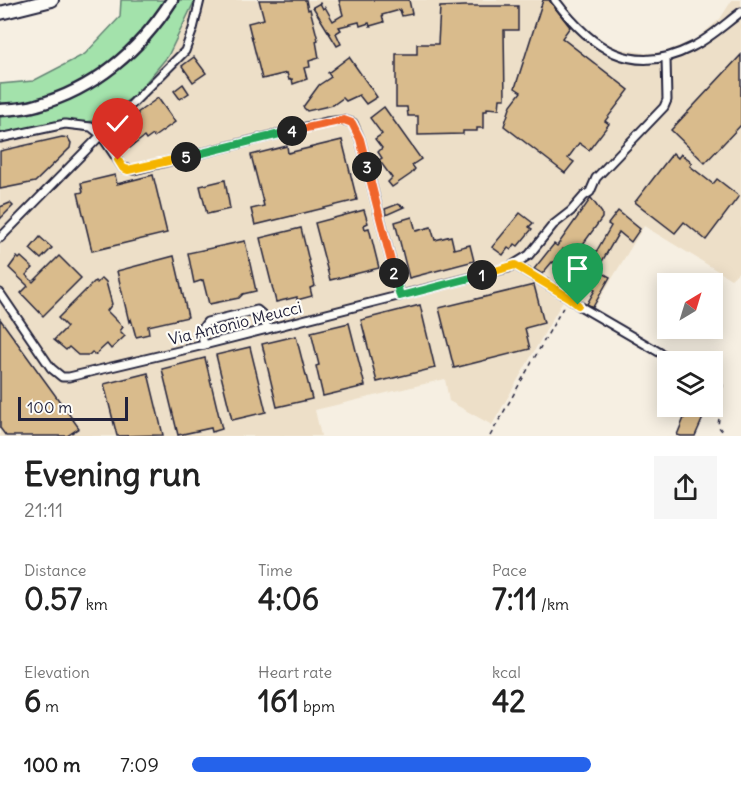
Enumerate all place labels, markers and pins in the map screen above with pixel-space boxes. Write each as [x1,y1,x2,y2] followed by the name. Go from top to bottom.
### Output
[92,98,143,160] pin
[277,116,307,146] pin: 4
[171,142,201,172] pin: 5
[352,152,382,182] pin: 3
[552,243,603,305] pin
[379,258,409,288] pin: 2
[467,260,497,290] pin: 1

